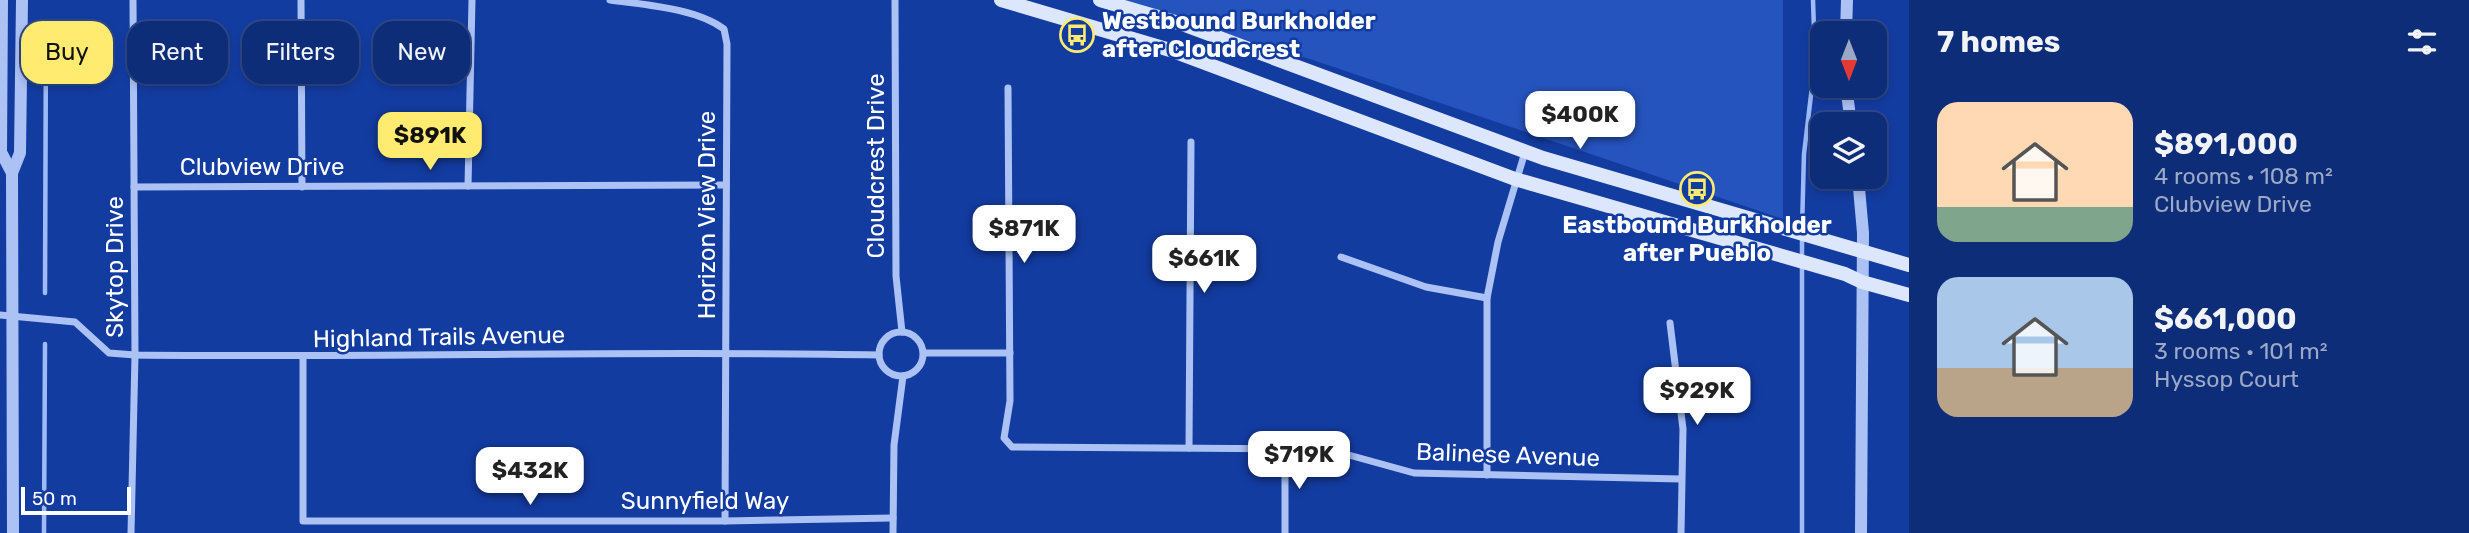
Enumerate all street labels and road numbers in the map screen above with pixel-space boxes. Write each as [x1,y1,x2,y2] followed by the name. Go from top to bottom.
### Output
[862,73,890,259] street label: Cloudcrest Drive
[693,111,721,319] street label: Horizon View Drive
[180,153,344,181] street label: Clubview Drive
[101,196,129,338] street label: Skytop Drive
[313,321,565,353] street label: Highland Trails Avenue
[1416,438,1600,472] street label: Balinese Avenue
[621,487,789,515] street label: Sunnyfield Way

